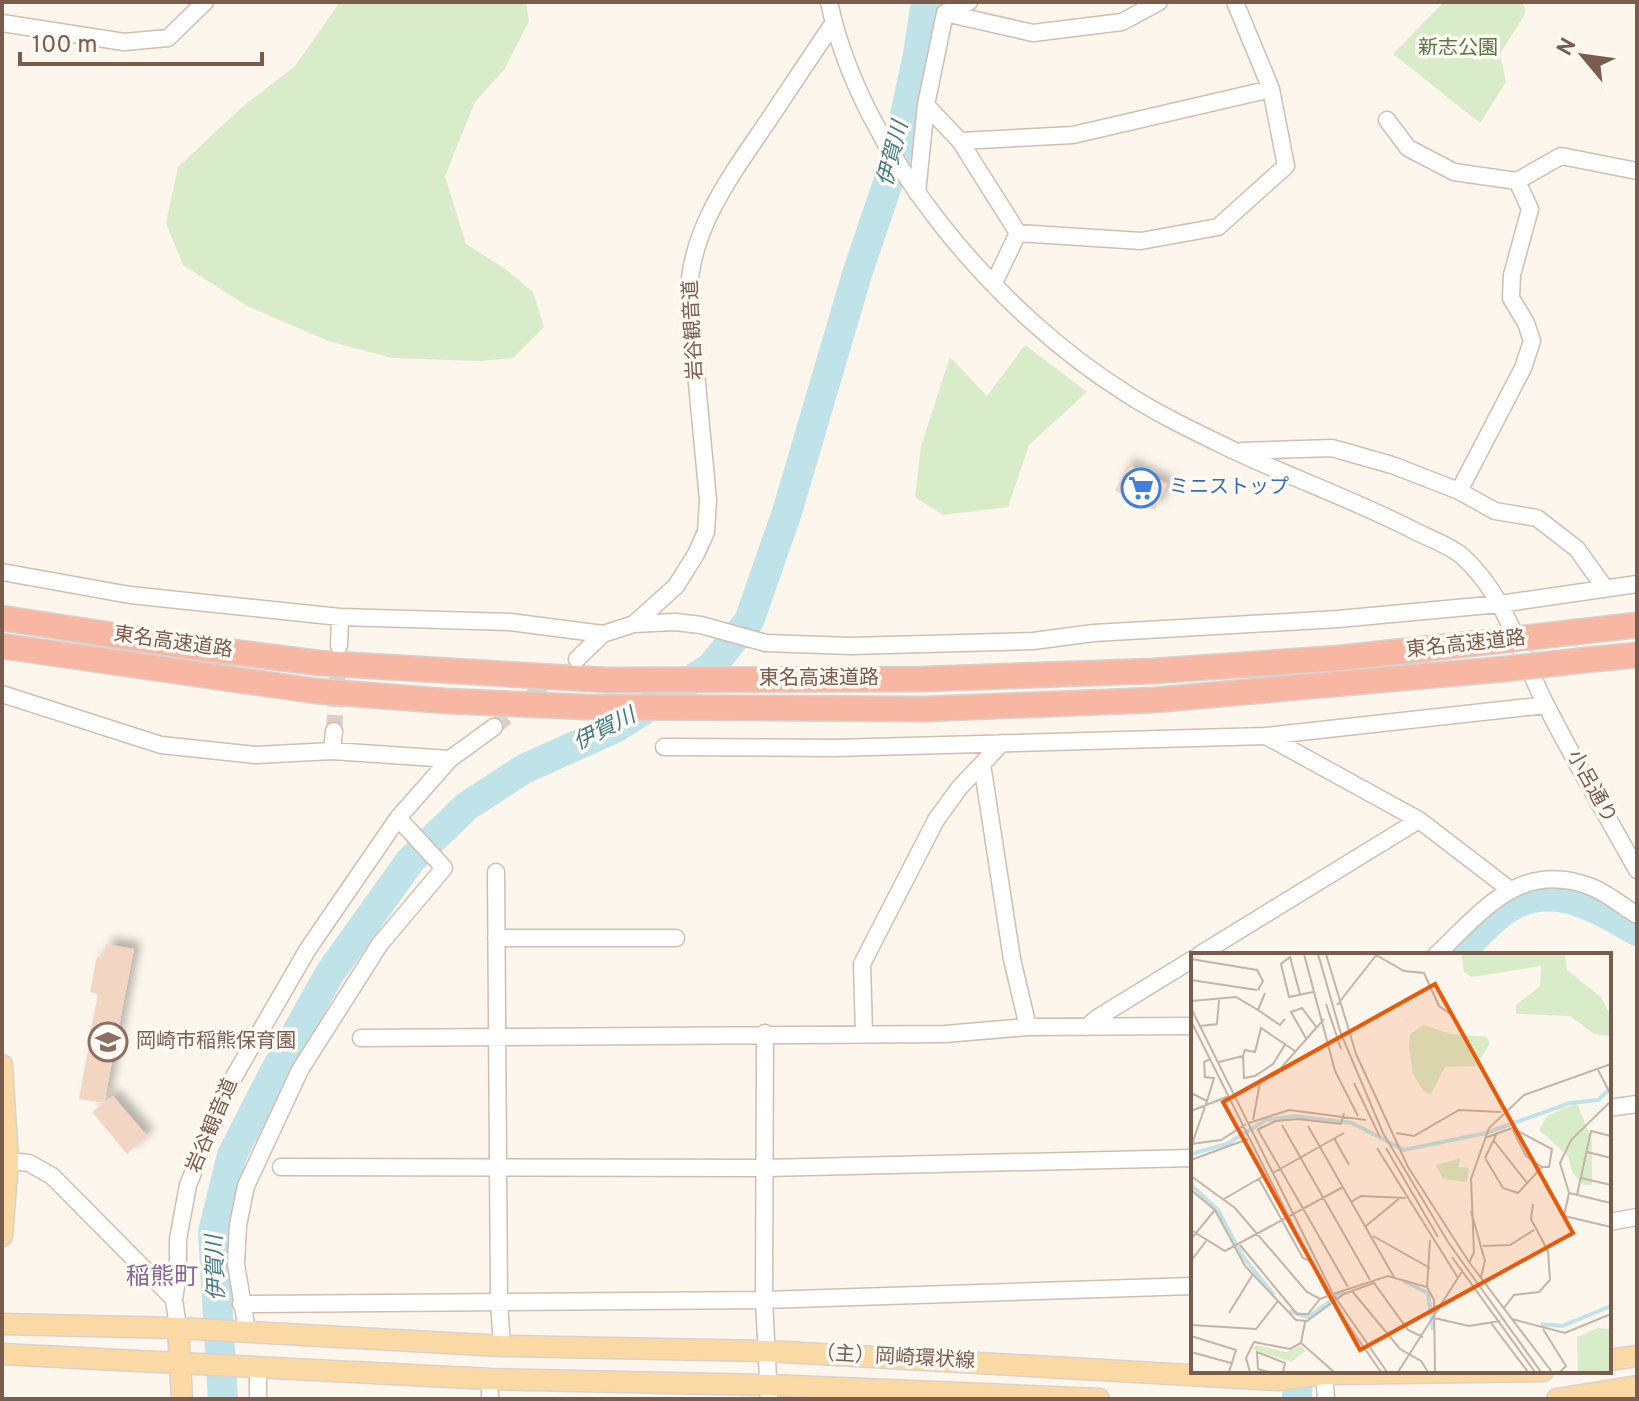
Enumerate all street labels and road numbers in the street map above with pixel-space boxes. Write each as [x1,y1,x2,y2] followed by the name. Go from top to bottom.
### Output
[678,279,710,381] street label: 岩谷観音道
[112,622,234,664] street label: 東名高速道路
[1405,626,1527,664] street label: 東名高速道路
[759,666,879,692] street label: 東名高速道路
[1560,746,1622,828] street label: 小呂通り
[181,1075,245,1177] street label: 岩谷観音道
[814,1341,976,1375] street label: （主）岡崎環状線

